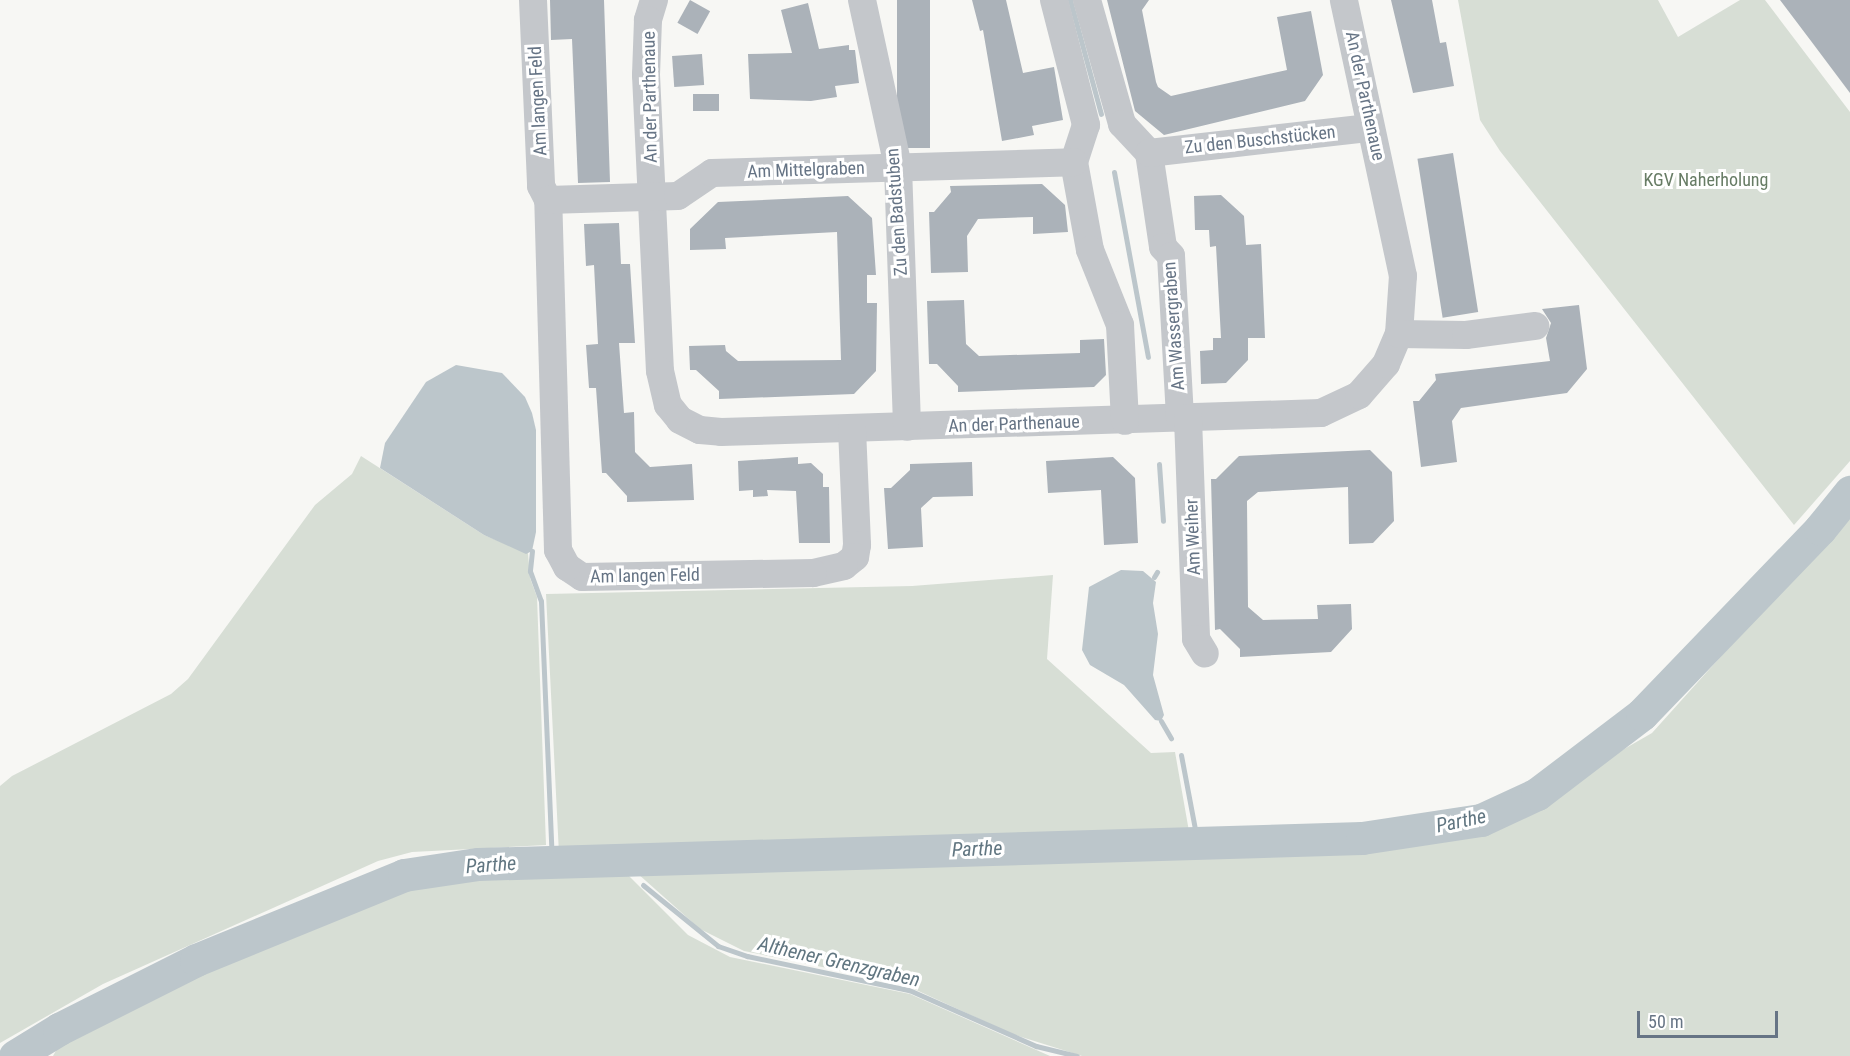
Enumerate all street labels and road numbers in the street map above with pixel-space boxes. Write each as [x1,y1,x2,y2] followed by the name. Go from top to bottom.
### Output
[1341,29,1389,163] street label: An der Parthenaue
[638,31,662,163] street label: An der Parthenaue
[524,46,552,156] street label: Am langen Feld
[1183,121,1337,159] street label: Zu den Buschstücken
[882,147,912,277] street label: Zu den Badstuben
[747,157,865,183] street label: Am Mittelgraben
[1159,261,1189,391] street label: Am Wassergraben
[948,411,1080,437] street label: An der Parthenaue
[1181,498,1205,576] street label: Am Weiher
[590,564,700,588] street label: Am langen Feld

